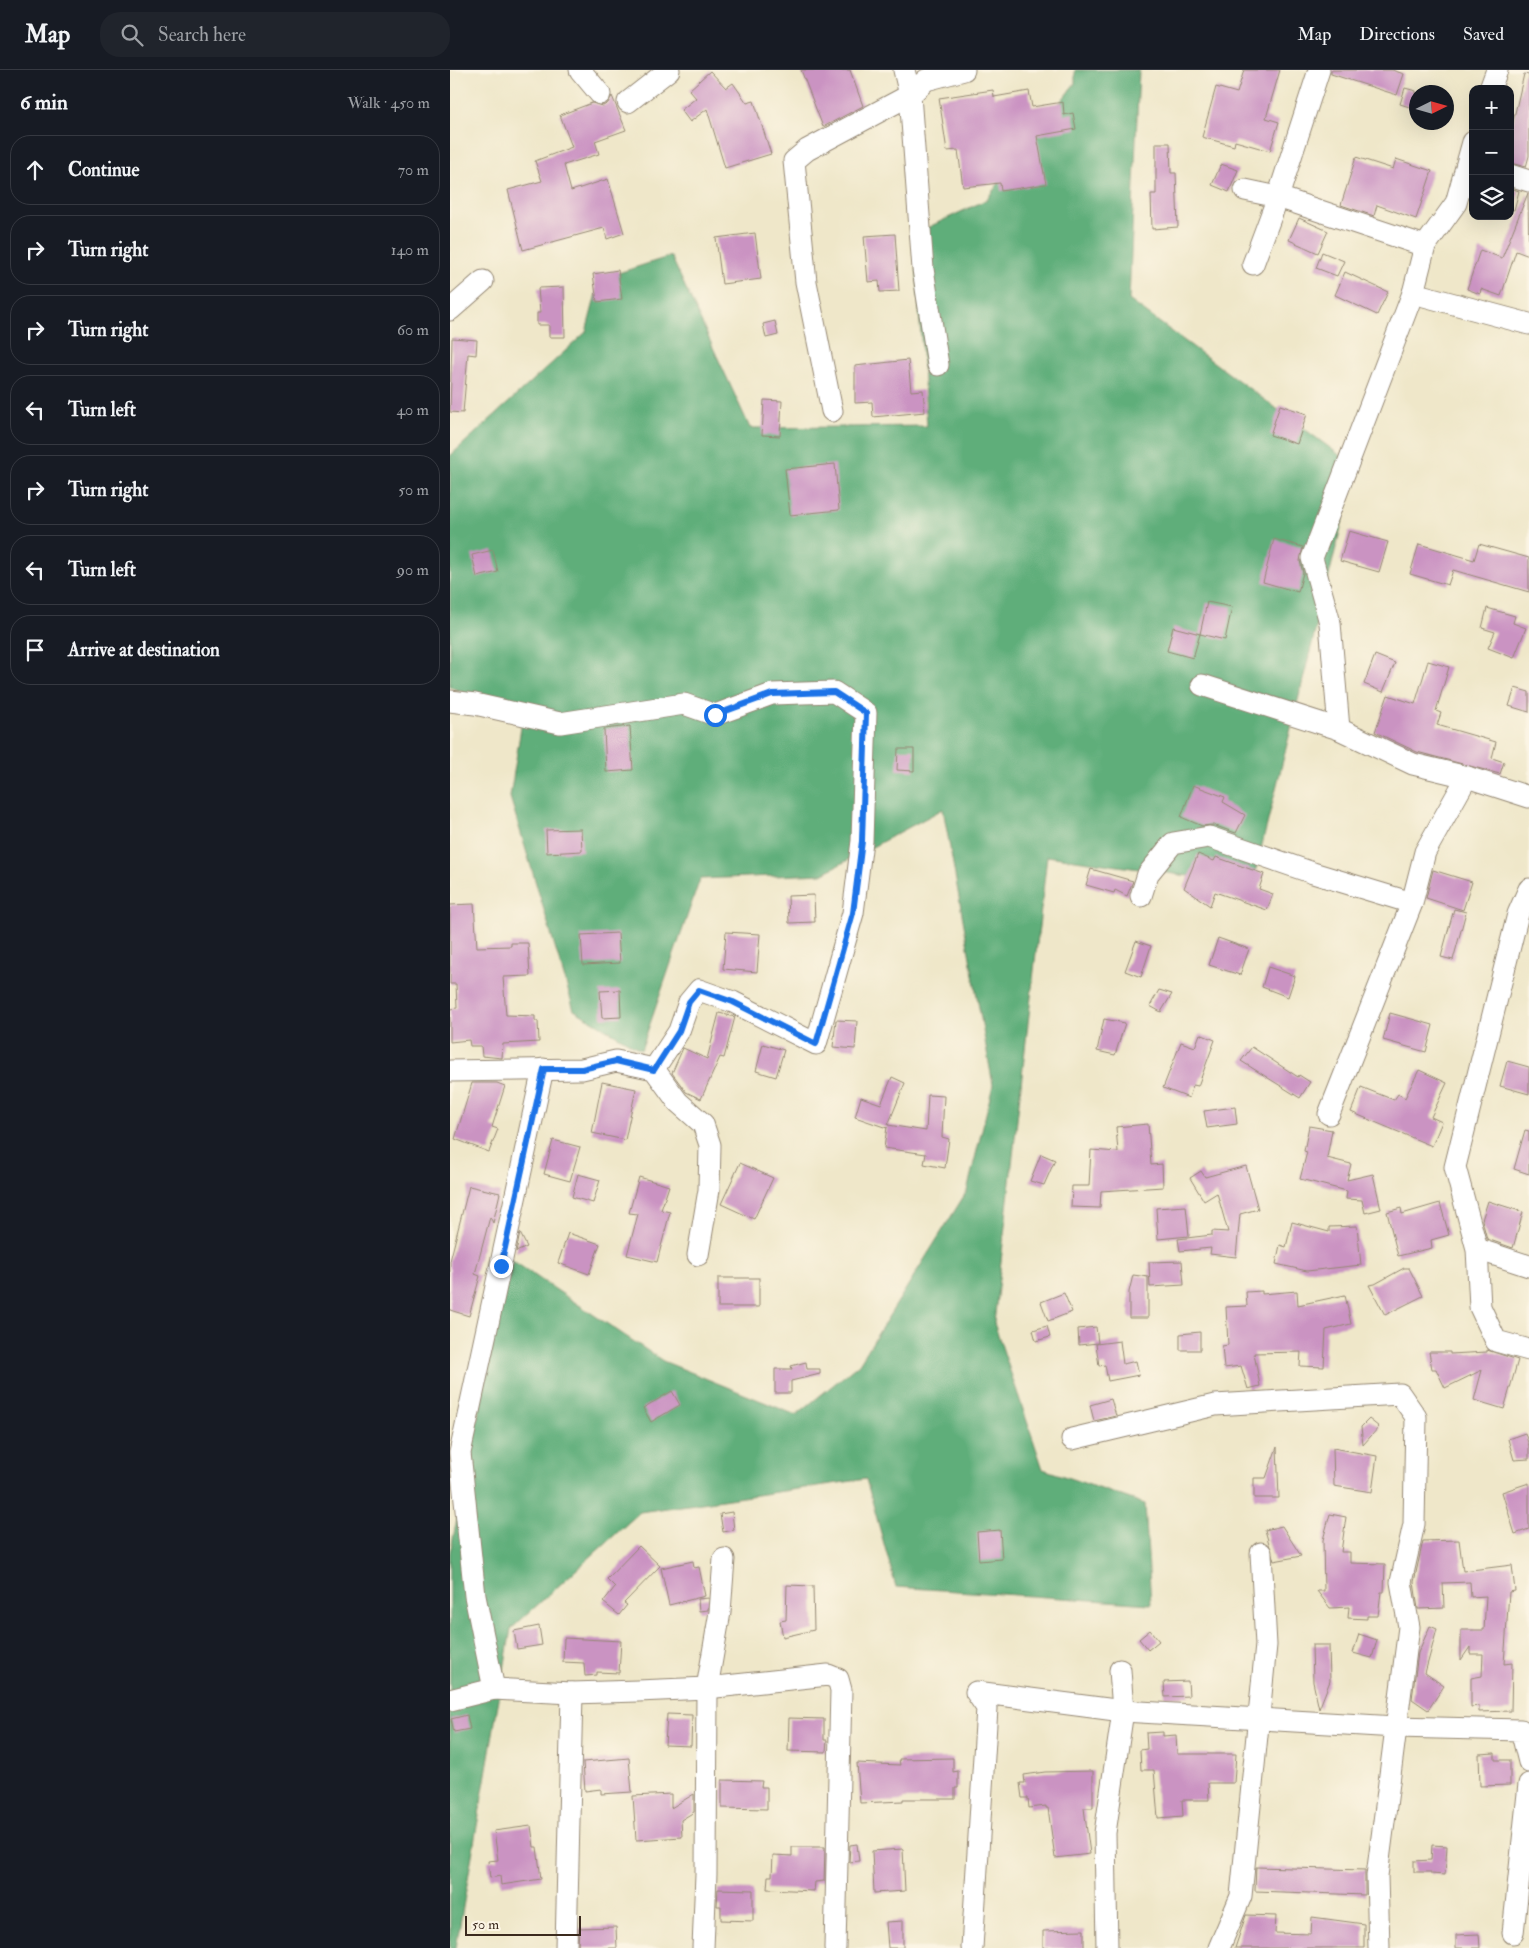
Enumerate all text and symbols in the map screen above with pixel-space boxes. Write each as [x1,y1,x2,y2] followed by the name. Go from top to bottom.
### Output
[100,12,450,57] search box
[25,19,70,50] text: Map
[118,21,146,49] icon: search
[158,23,246,47] text: Search here
[1298,23,1331,46] text: Map
[1359,23,1435,46] text: Directions
[1463,23,1504,46] text: Saved
[1409,85,1454,130] north arrow
[1469,85,1514,220] map controls
[1469,85,1514,130] button: +
[20,89,68,116] text: 6 min
[347,93,430,113] text: Walk · 450 m
[1469,130,1514,175] button: −
[21,156,49,184] icon: ahead
[68,158,139,182] text: Continue
[398,160,429,180] text: 70 m
[1469,175,1514,220] button: layers
[21,236,49,264] icon: right
[68,238,148,262] text: Turn right
[391,240,429,260] text: 140 m
[21,316,49,344] icon: right
[68,318,148,342] text: Turn right
[397,320,429,340] text: 60 m
[21,396,49,424] icon: left
[68,398,136,422] text: Turn left
[396,400,429,420] text: 40 m
[21,476,49,504] icon: right
[68,478,148,502] text: Turn right
[398,480,429,500] text: 50 m
[21,556,49,584] icon: left
[68,558,136,582] text: Turn left
[397,560,429,580] text: 90 m
[21,636,49,664] icon: arrive
[68,638,220,662] text: Arrive at destination
[704,704,727,727] route start
[490,1255,513,1278] route end
[465,1913,581,1936] scale bar
[472,1916,499,1933] text: 50 m

